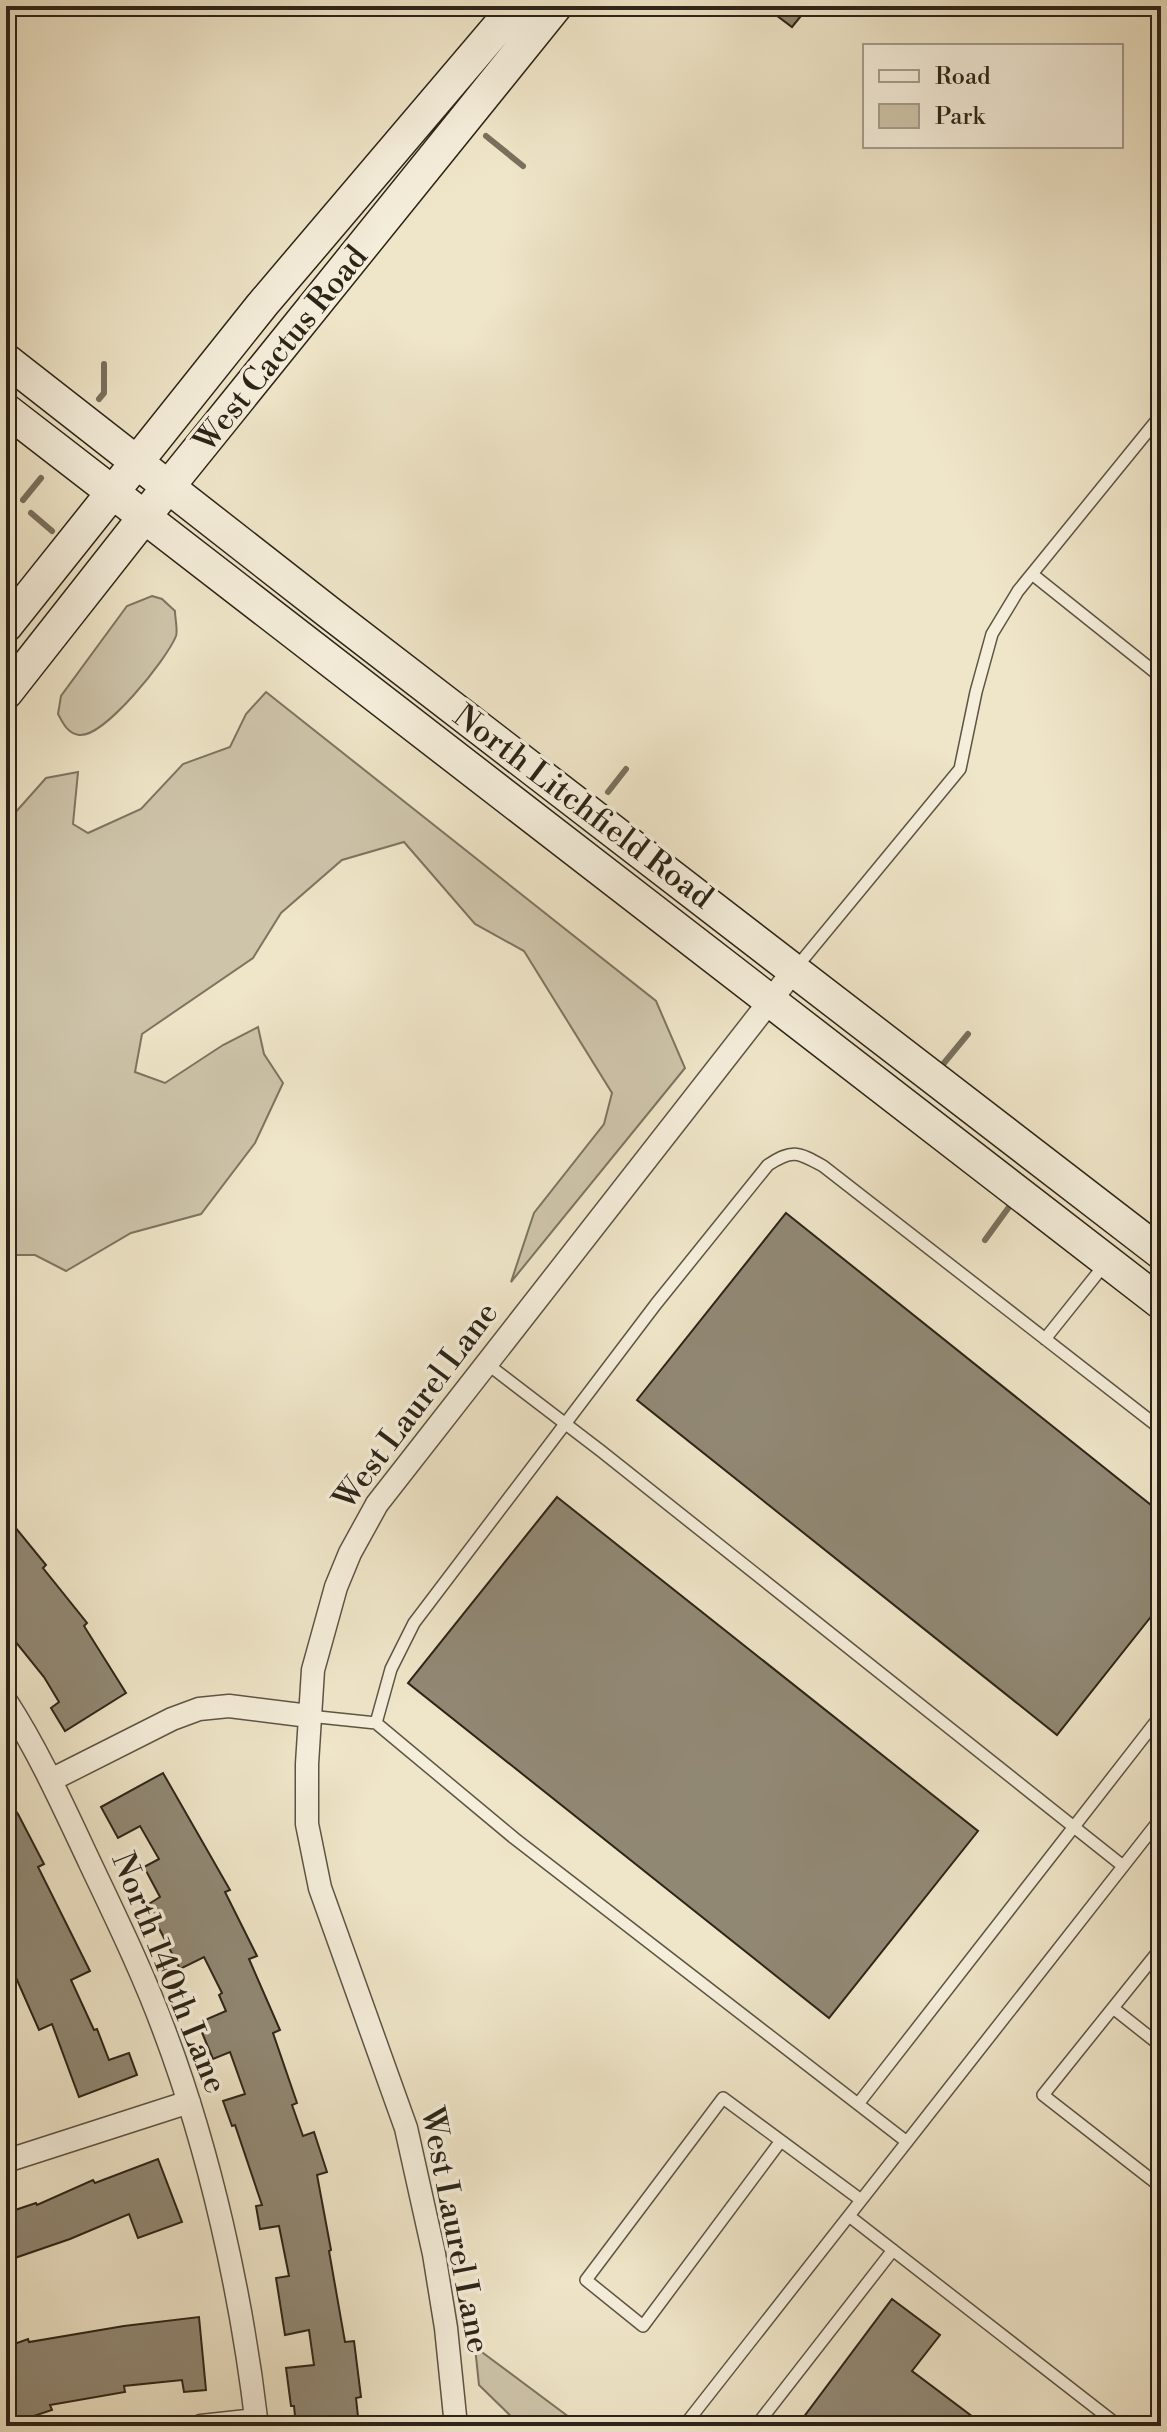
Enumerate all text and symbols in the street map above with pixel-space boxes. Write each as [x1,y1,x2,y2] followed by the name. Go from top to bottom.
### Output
[863,44,1123,148] legend
[935,62,991,92] text: Road
[935,102,986,132] text: Park
[185,238,376,461] street label: West Cactus Road
[445,696,721,918] street label: North Litchfield Road
[324,1294,507,1518] street label: West Laurel Lane
[102,1847,236,2099] street label: North 140th Lane
[411,2103,498,2356] street label: West Laurel Lane

